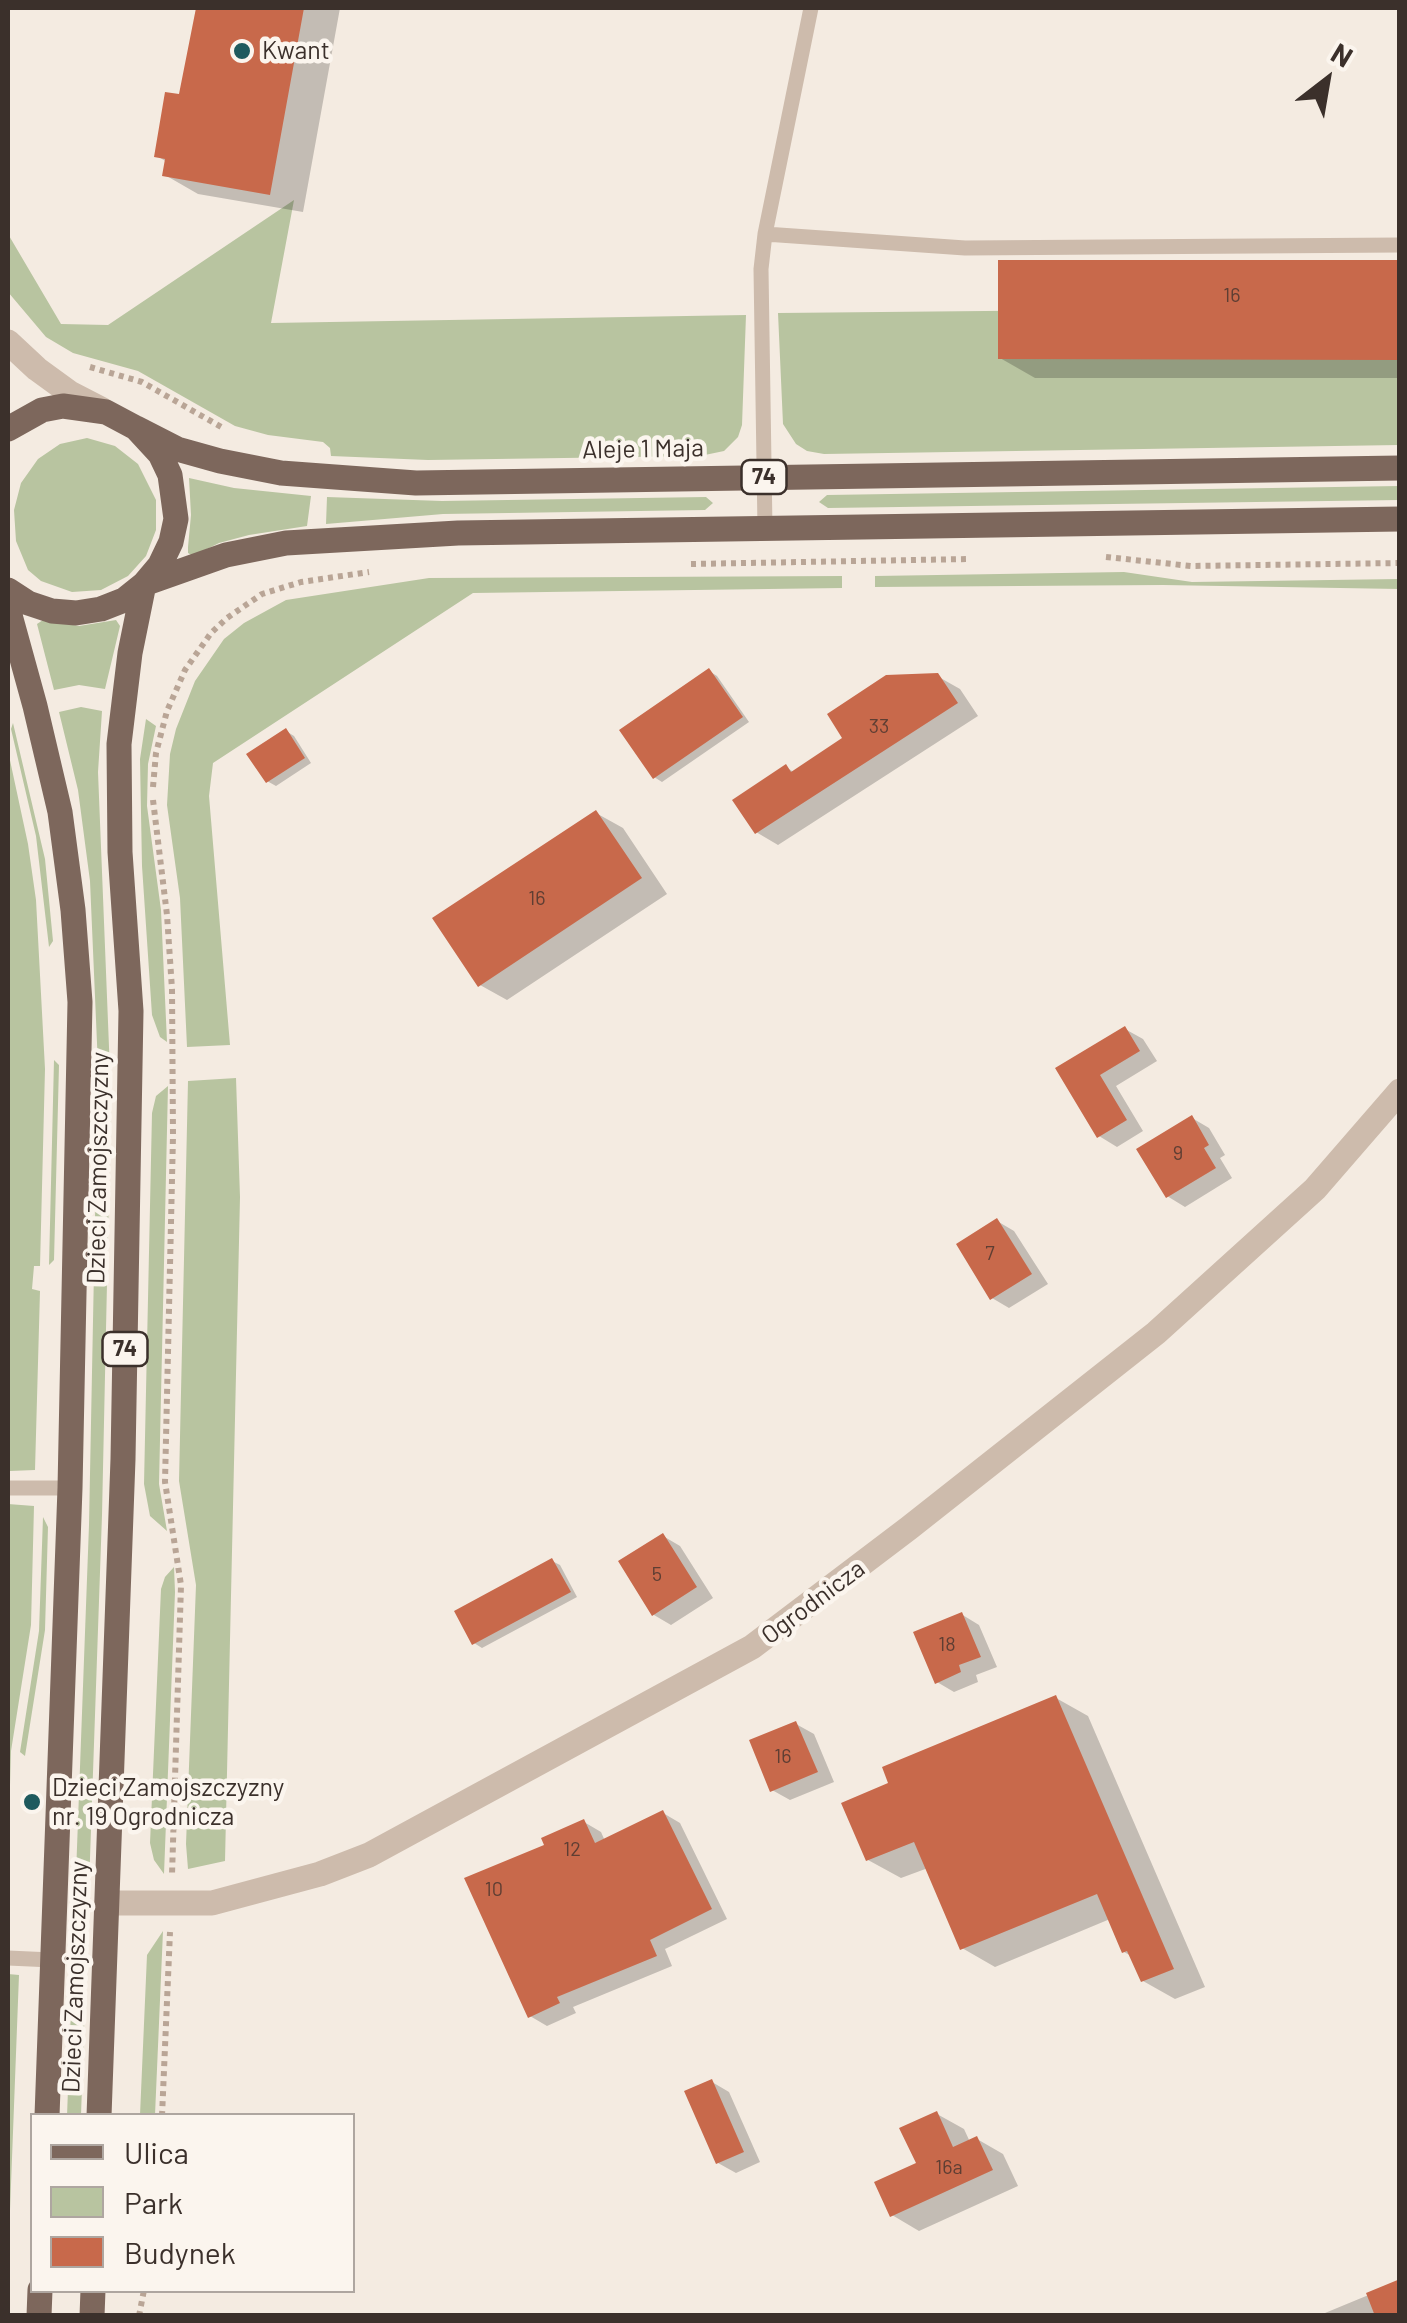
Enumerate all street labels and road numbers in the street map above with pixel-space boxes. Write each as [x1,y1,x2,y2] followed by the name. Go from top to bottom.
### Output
[582,433,704,465] street label: Aleje 1 Maja
[742,460,786,494] road number: 74
[81,1052,115,1284] street label: Dzieci Zamojszczyzny
[102,1332,148,1366] road number: 74
[755,1553,871,1651] street label: Ogrodnicza
[56,1860,94,2094] street label: Dzieci Zamojszczyzny

